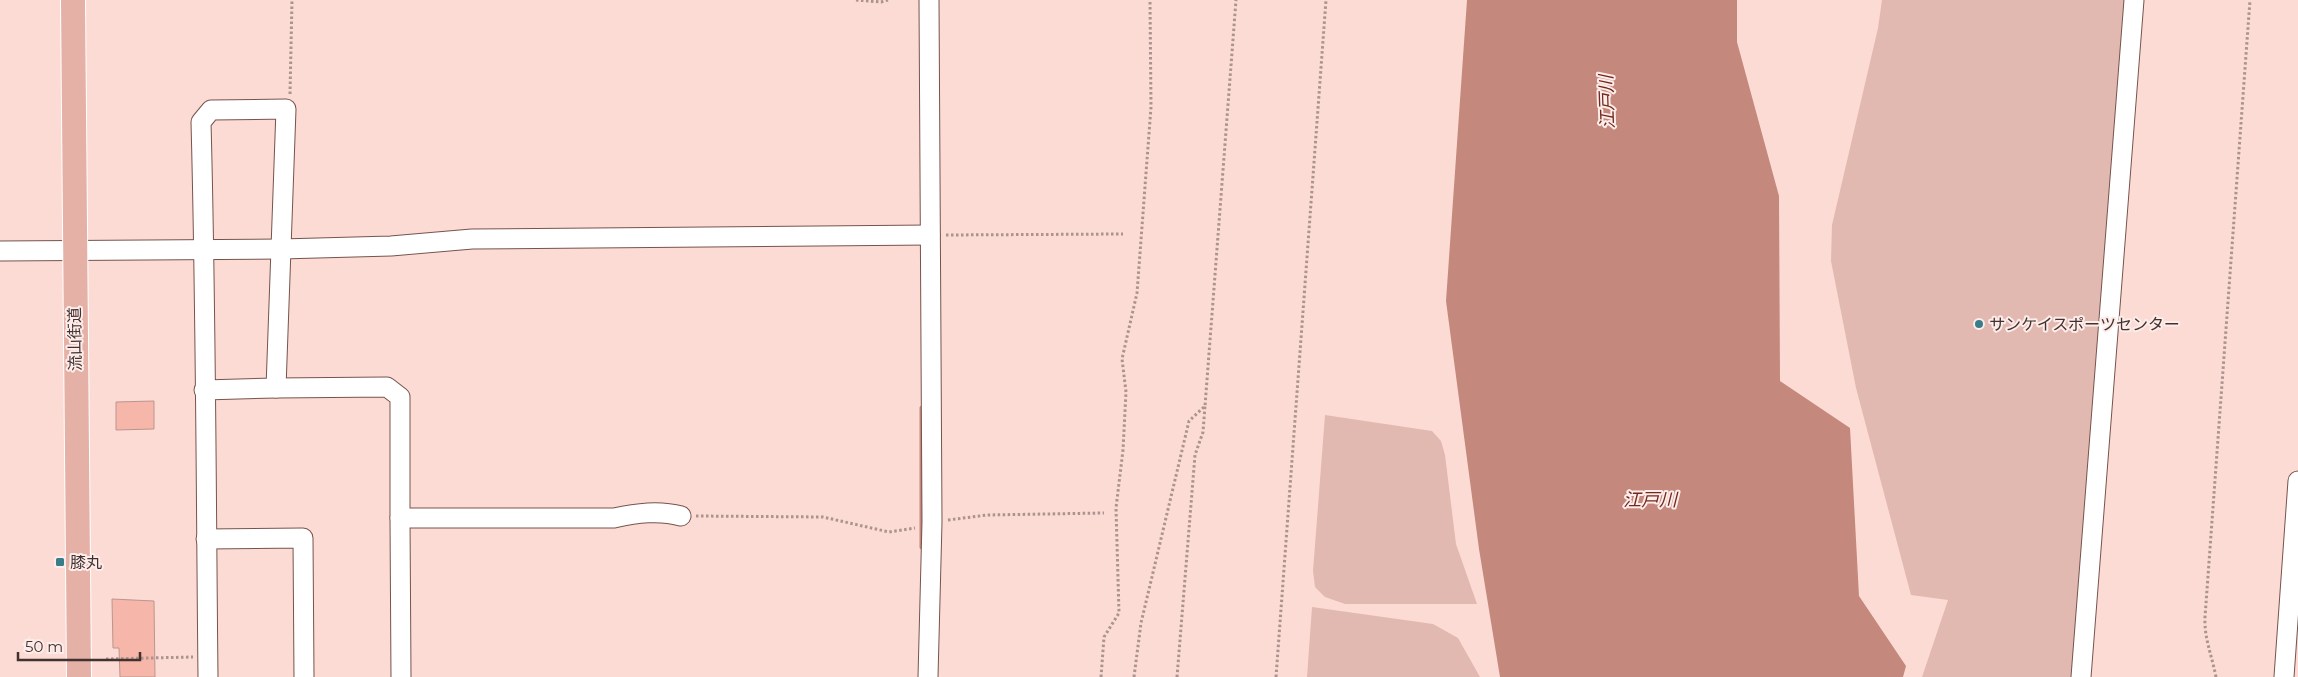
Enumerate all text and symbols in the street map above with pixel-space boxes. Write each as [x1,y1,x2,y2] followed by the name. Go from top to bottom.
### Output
[1595,73,1619,129] water label: 江戸川
[65,307,85,371] street label: 流山街道
[1989,315,2180,334] place label: サンケイスポーツセンター
[1973,318,1985,330] marker: サンケイスポーツセンター
[1623,489,1679,511] water label: 江戸川
[70,553,102,572] place label: 膝丸
[54,556,66,568] marker: 膝丸
[18,630,140,662] scale bar
[25,637,63,656] text: 50 m

